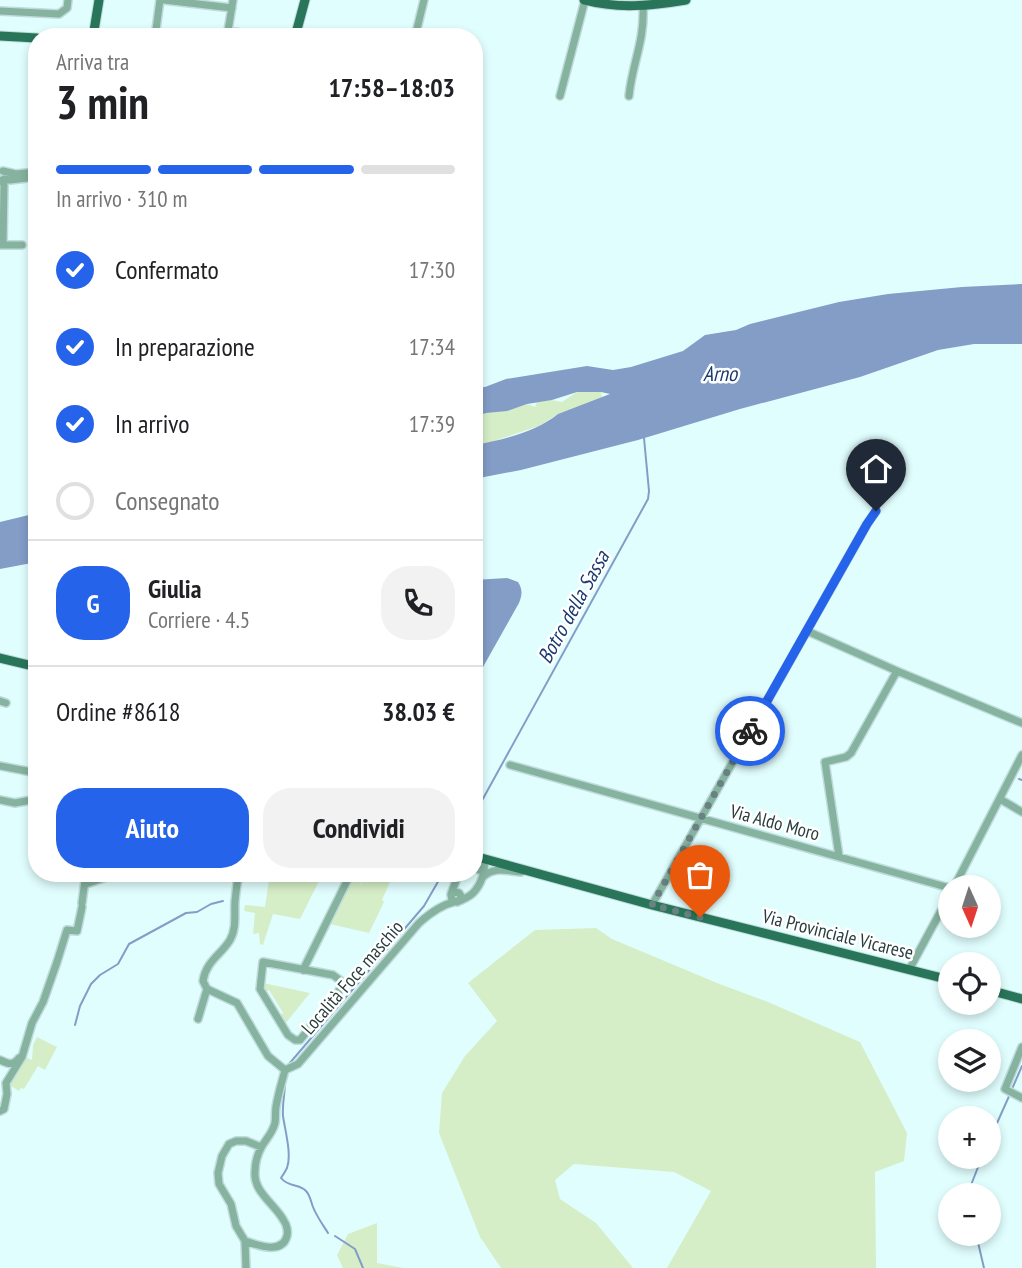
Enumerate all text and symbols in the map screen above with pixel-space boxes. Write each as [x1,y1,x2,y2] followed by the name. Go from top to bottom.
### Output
[56,47,129,76] text: Arriva tra
[328,71,455,104] text: 17:58–18:03
[56,72,149,132] text: 3 min
[56,184,188,213] text: In arrivo · 310 m
[56,251,94,289] icon: check
[115,253,219,286] text: Confermato
[409,255,455,284] text: 17:30
[56,328,94,366] icon: check
[115,330,255,363] text: In preparazione
[409,332,455,361] text: 17:34
[703,360,739,387] water label: Arno
[56,405,94,443] icon: check
[115,407,190,440] text: In arrivo
[409,409,455,438] text: 17:39
[846,439,906,511] pin
[857,450,895,488] icon: home
[115,484,219,517] text: Consegnato
[531,545,616,668] water label: Botro della Sassa
[381,566,455,640] button: phone
[148,572,201,605] text: Giulia
[86,587,100,620] text: G
[148,605,250,634] text: Corriere · 4.5
[56,695,180,728] text: Ordine #8618
[382,695,455,728] text: 38.03 €
[715,696,785,766] courier
[731,712,769,750] icon: bike
[56,788,249,868] button: Aiuto
[263,788,455,868] button: Condividi
[727,798,822,845] street label: Via Aldo Moro
[670,845,730,917] pin
[681,856,719,894] icon: bag
[938,875,1001,938] north arrow
[938,875,1001,1246] map controls
[759,903,916,964] street label: Via Provinciale Vicarese
[296,915,408,1039] street label: Località Foce maschio
[938,952,1001,1015] button: locate
[938,1029,1001,1092] button: layers
[938,1106,1001,1169] button: +
[938,1183,1001,1246] button: −

